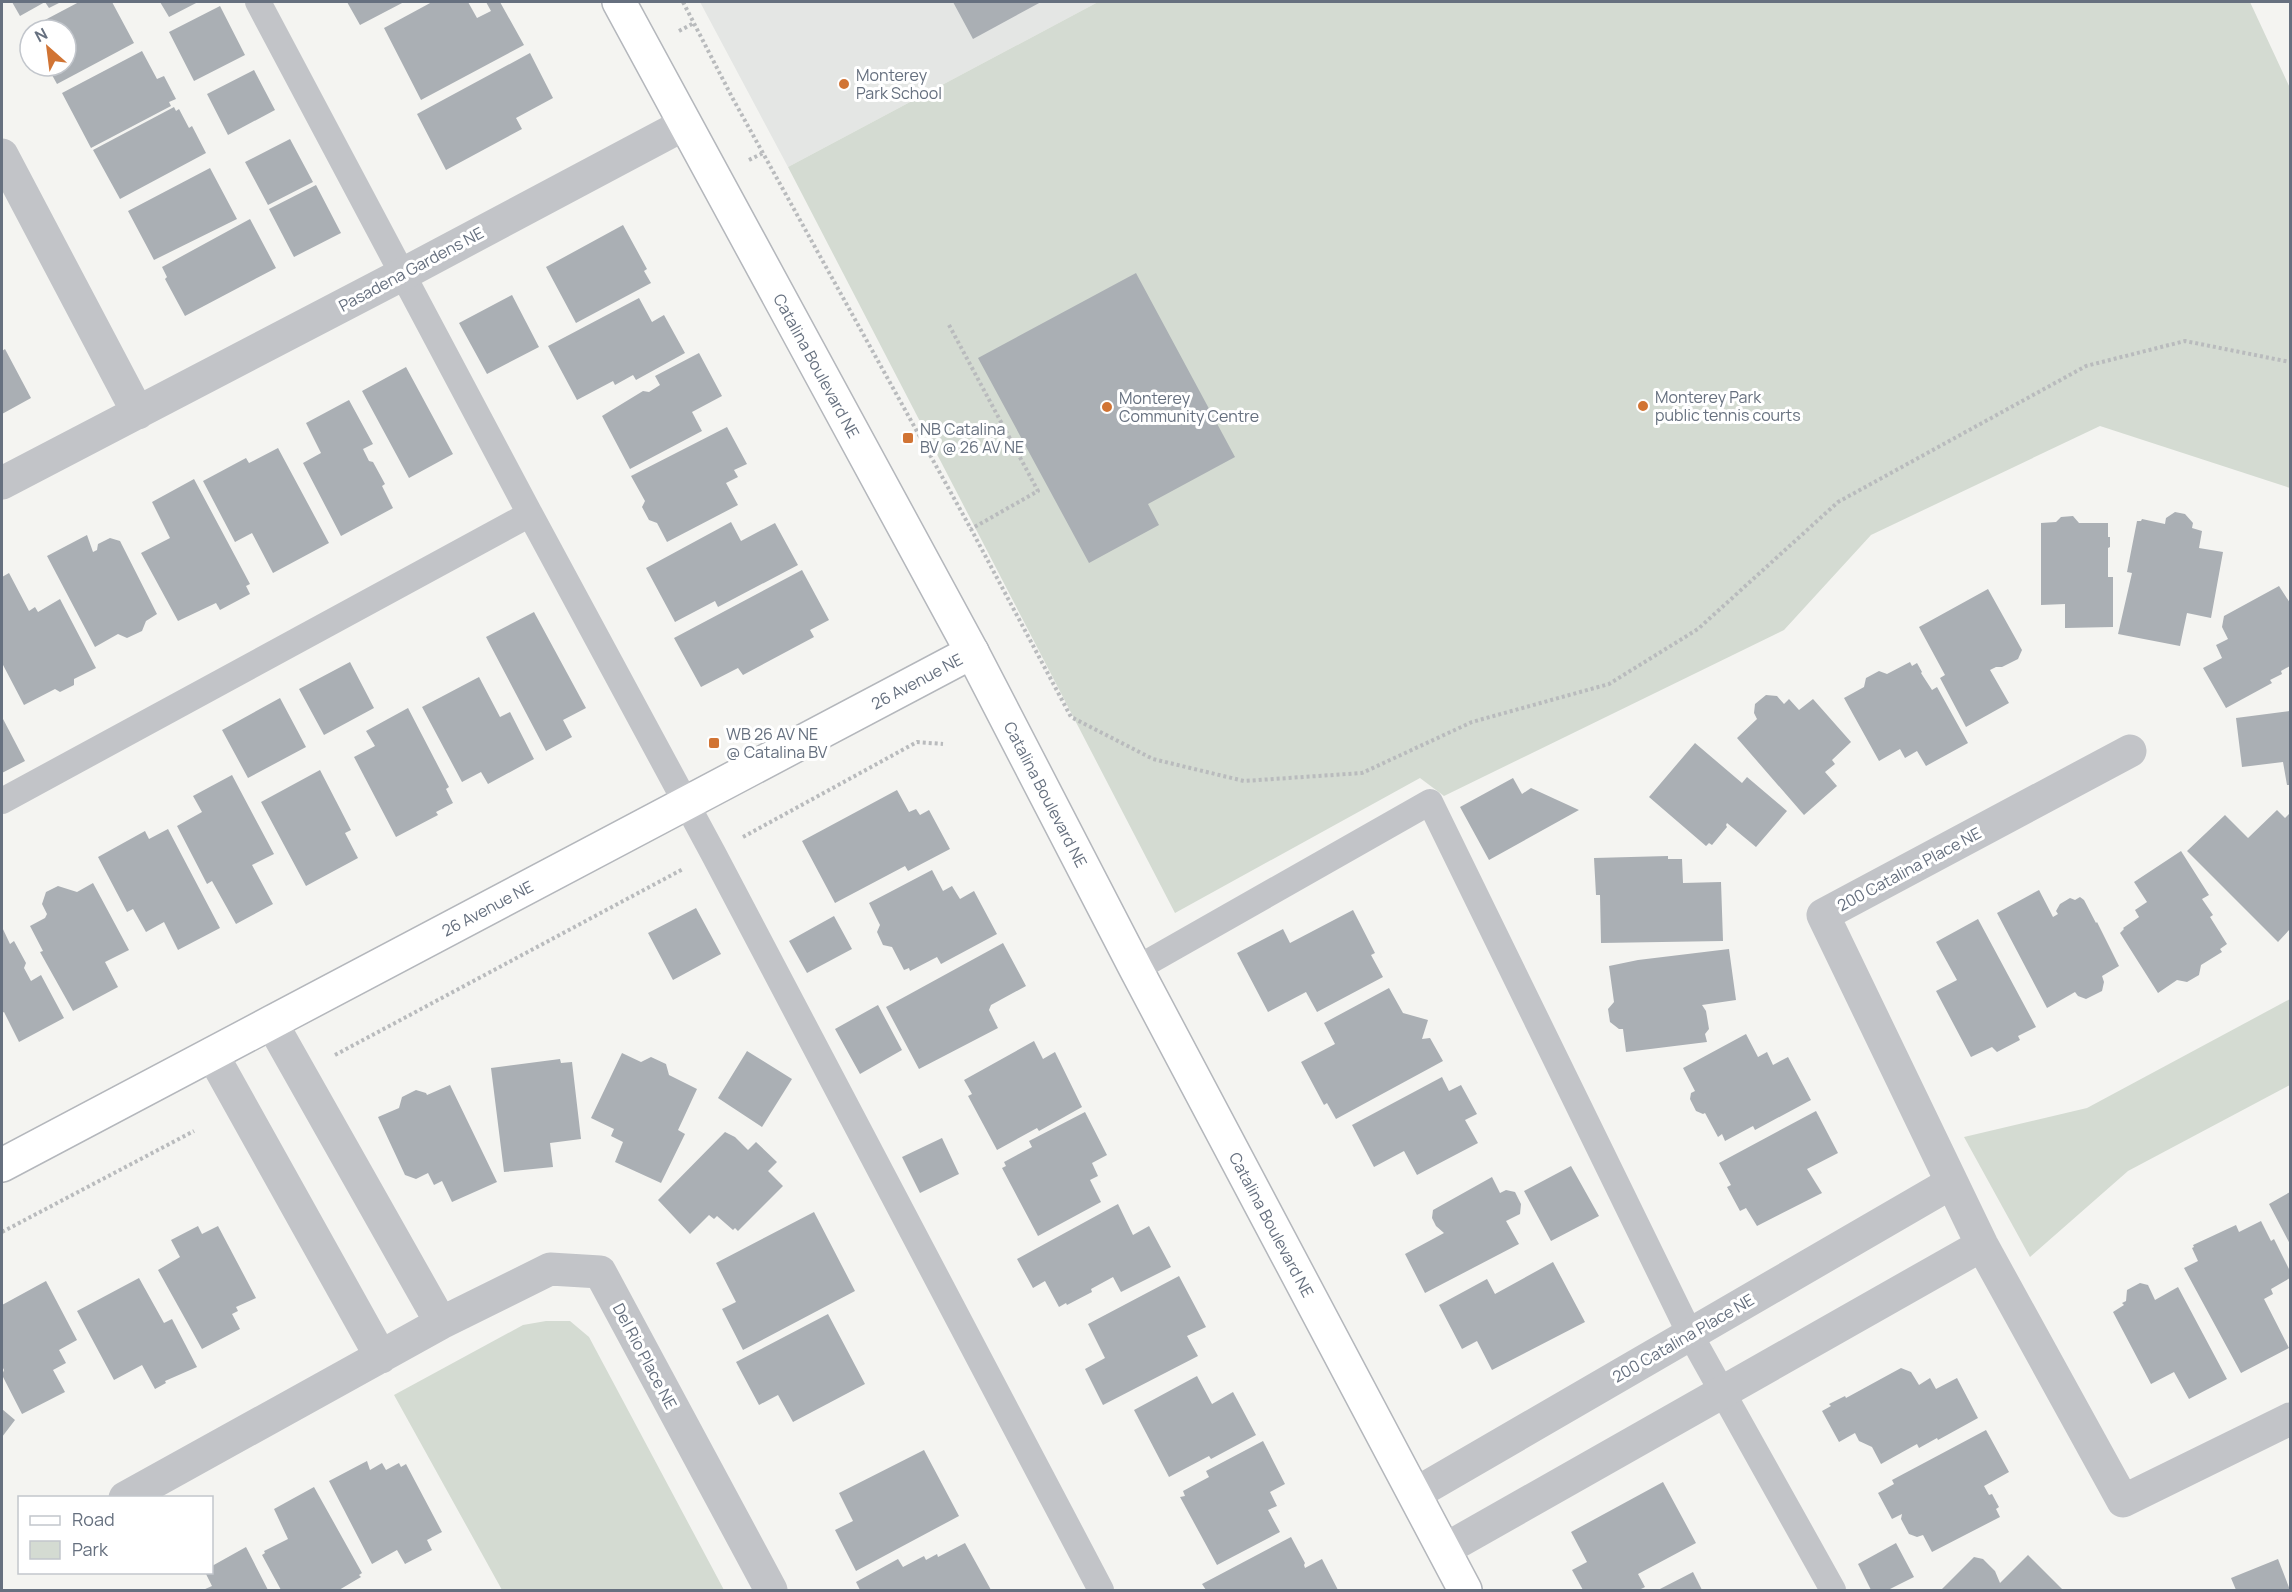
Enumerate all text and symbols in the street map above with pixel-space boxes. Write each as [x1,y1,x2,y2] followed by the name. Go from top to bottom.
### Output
[18,18,78,78] north arrow
[31,22,51,47] text: N
[856,64,942,104] place label: Monterey Park School
[837,77,851,91] marker: Monterey Park School
[335,221,487,317] street label: Pasadena Gardens NE
[768,290,865,442] street label: Catalina Boulevard NE
[1655,386,1801,426] place label: Monterey Park public tennis courts
[1119,387,1259,427] place label: Monterey Community Centre
[1636,399,1650,413] marker: Monterey Park public tennis courts
[1100,400,1114,414] marker: Monterey Community Centre
[920,418,1024,458] place label: NB Catalina BV @ 26 AV NE
[901,431,915,445] marker: NB Catalina BV @ 26 AV NE
[867,648,966,714] street label: 26 Avenue NE
[999,718,1092,871] street label: Catalina Boulevard NE
[726,723,828,763] place label: WB 26 AV NE @ Catalina BV
[707,736,721,750] marker: WB 26 AV NE @ Catalina BV
[1833,822,1985,916] street label: 200 Catalina Place NE
[438,875,537,942] street label: 26 Avenue NE
[1224,1148,1319,1301] street label: Catalina Boulevard NE
[1608,1288,1758,1388] street label: 200 Catalina Place NE
[608,1299,682,1413] street label: Del Rio Place NE
[18,1496,213,1574] legend
[72,1507,115,1531] text: Road
[72,1537,109,1561] text: Park

